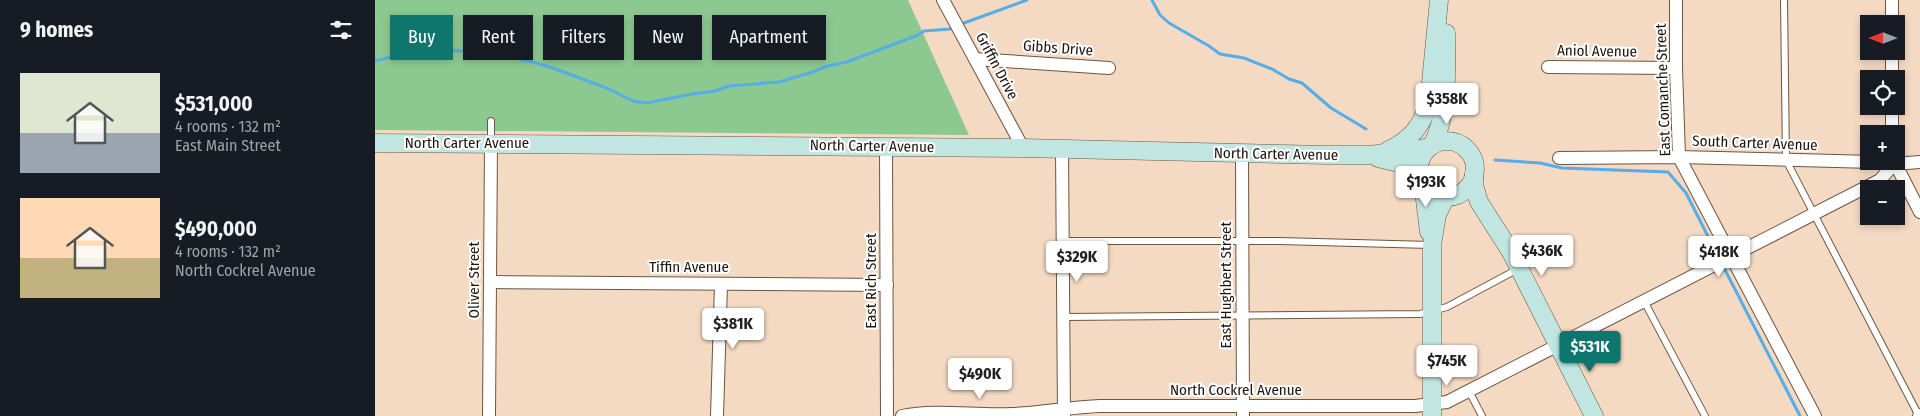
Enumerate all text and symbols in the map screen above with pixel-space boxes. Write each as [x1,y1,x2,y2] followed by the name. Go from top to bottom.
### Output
[390,15,453,60] chip: Buy
[463,15,533,60] chip: Rent
[543,15,624,60] chip: Filters
[634,15,702,60] chip: New
[712,15,826,60] chip: Apartment
[1860,15,1905,60] north arrow
[1860,15,1905,225] map controls
[327,16,355,44] icon: filters
[20,17,93,43] text: 9 homes
[1652,23,1674,157] street label: East Comanche Street
[972,29,1022,103] street label: Griffin Drive
[1022,37,1094,59] street label: Gibbs Drive
[1557,41,1637,61] street label: Aniol Avenue
[1860,70,1905,115] button: locate
[1412,82,1482,125] pin: $358K
[1426,89,1468,108] text: $358K
[175,91,253,117] text: $531,000
[60,93,120,153] icon: home
[175,117,281,136] text: 4 rooms · 132 m²
[1860,125,1905,170] button: +
[1692,132,1818,154] street label: South Carter Avenue
[405,134,529,152] street label: North Carter Avenue
[175,136,281,155] text: East Main Street
[810,136,934,156] street label: North Carter Avenue
[1214,144,1338,164] street label: North Carter Avenue
[1391,166,1461,208] pin: $193K
[1407,172,1445,191] text: $193K
[1860,180,1905,225] button: −
[175,216,257,242] text: $490,000
[60,218,120,278] icon: home
[1217,222,1235,348] street label: East Hughbert Street
[862,233,880,329] street label: East Rich Street
[1507,234,1577,277] pin: $436K
[1684,236,1754,278] pin: $418K
[1042,240,1112,283] pin: $329K
[465,241,483,318] street label: Oliver Street
[1521,241,1563,260] text: $436K
[175,242,281,261] text: 4 rooms · 132 m²
[1699,242,1739,261] text: $418K
[1057,247,1097,266] text: $329K
[649,258,729,276] street label: Tiffin Avenue
[175,261,316,280] text: North Cockrel Avenue
[698,308,768,350] pin: $381K
[713,314,753,333] text: $381K
[1555,330,1625,373] pin: $531K
[1571,337,1610,356] text: $531K
[1412,344,1482,387] pin: $745K
[1427,351,1467,370] text: $745K
[945,358,1015,400] pin: $490K
[959,364,1001,383] text: $490K
[1170,381,1302,399] street label: North Cockrel Avenue

